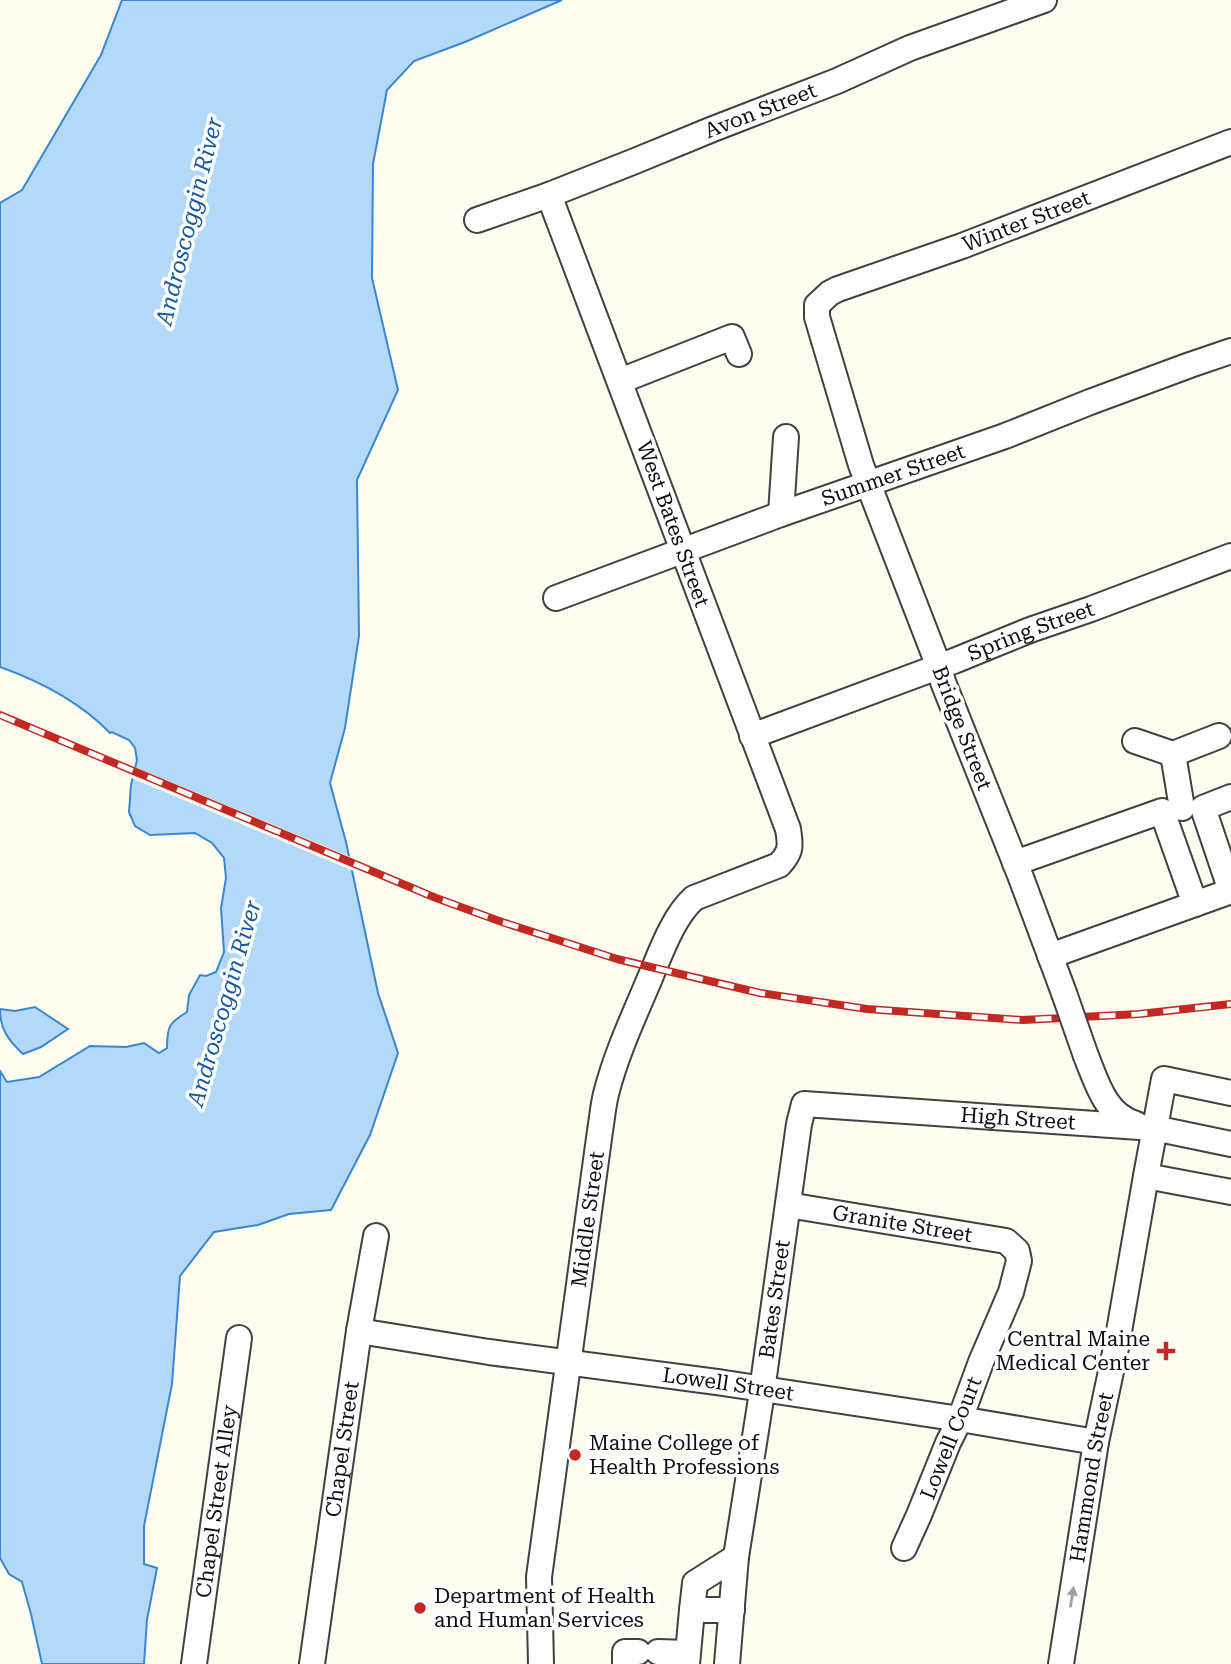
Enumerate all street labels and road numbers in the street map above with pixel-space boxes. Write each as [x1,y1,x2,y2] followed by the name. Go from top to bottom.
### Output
[701,78,820,143] street label: Avon Street
[959,186,1094,257] street label: Winter Street
[632,438,714,610] street label: West Bates Street
[818,439,968,511] street label: Summer Street
[964,597,1097,666] street label: Spring Street
[927,662,997,794] street label: Bridge Street
[960,1103,1076,1135] street label: High Street
[567,1150,609,1289] street label: Middle Street
[831,1201,974,1247] street label: Granite Street
[755,1238,795,1360] street label: Bates Street
[661,1363,796,1406] street label: Lowell Street
[916,1373,987,1503] street label: Lowell Court
[321,1379,364,1519] street label: Chapel Street
[1065,1390,1118,1564] street label: Hammond Street
[191,1403,242,1599] street label: Chapel Street Alley

